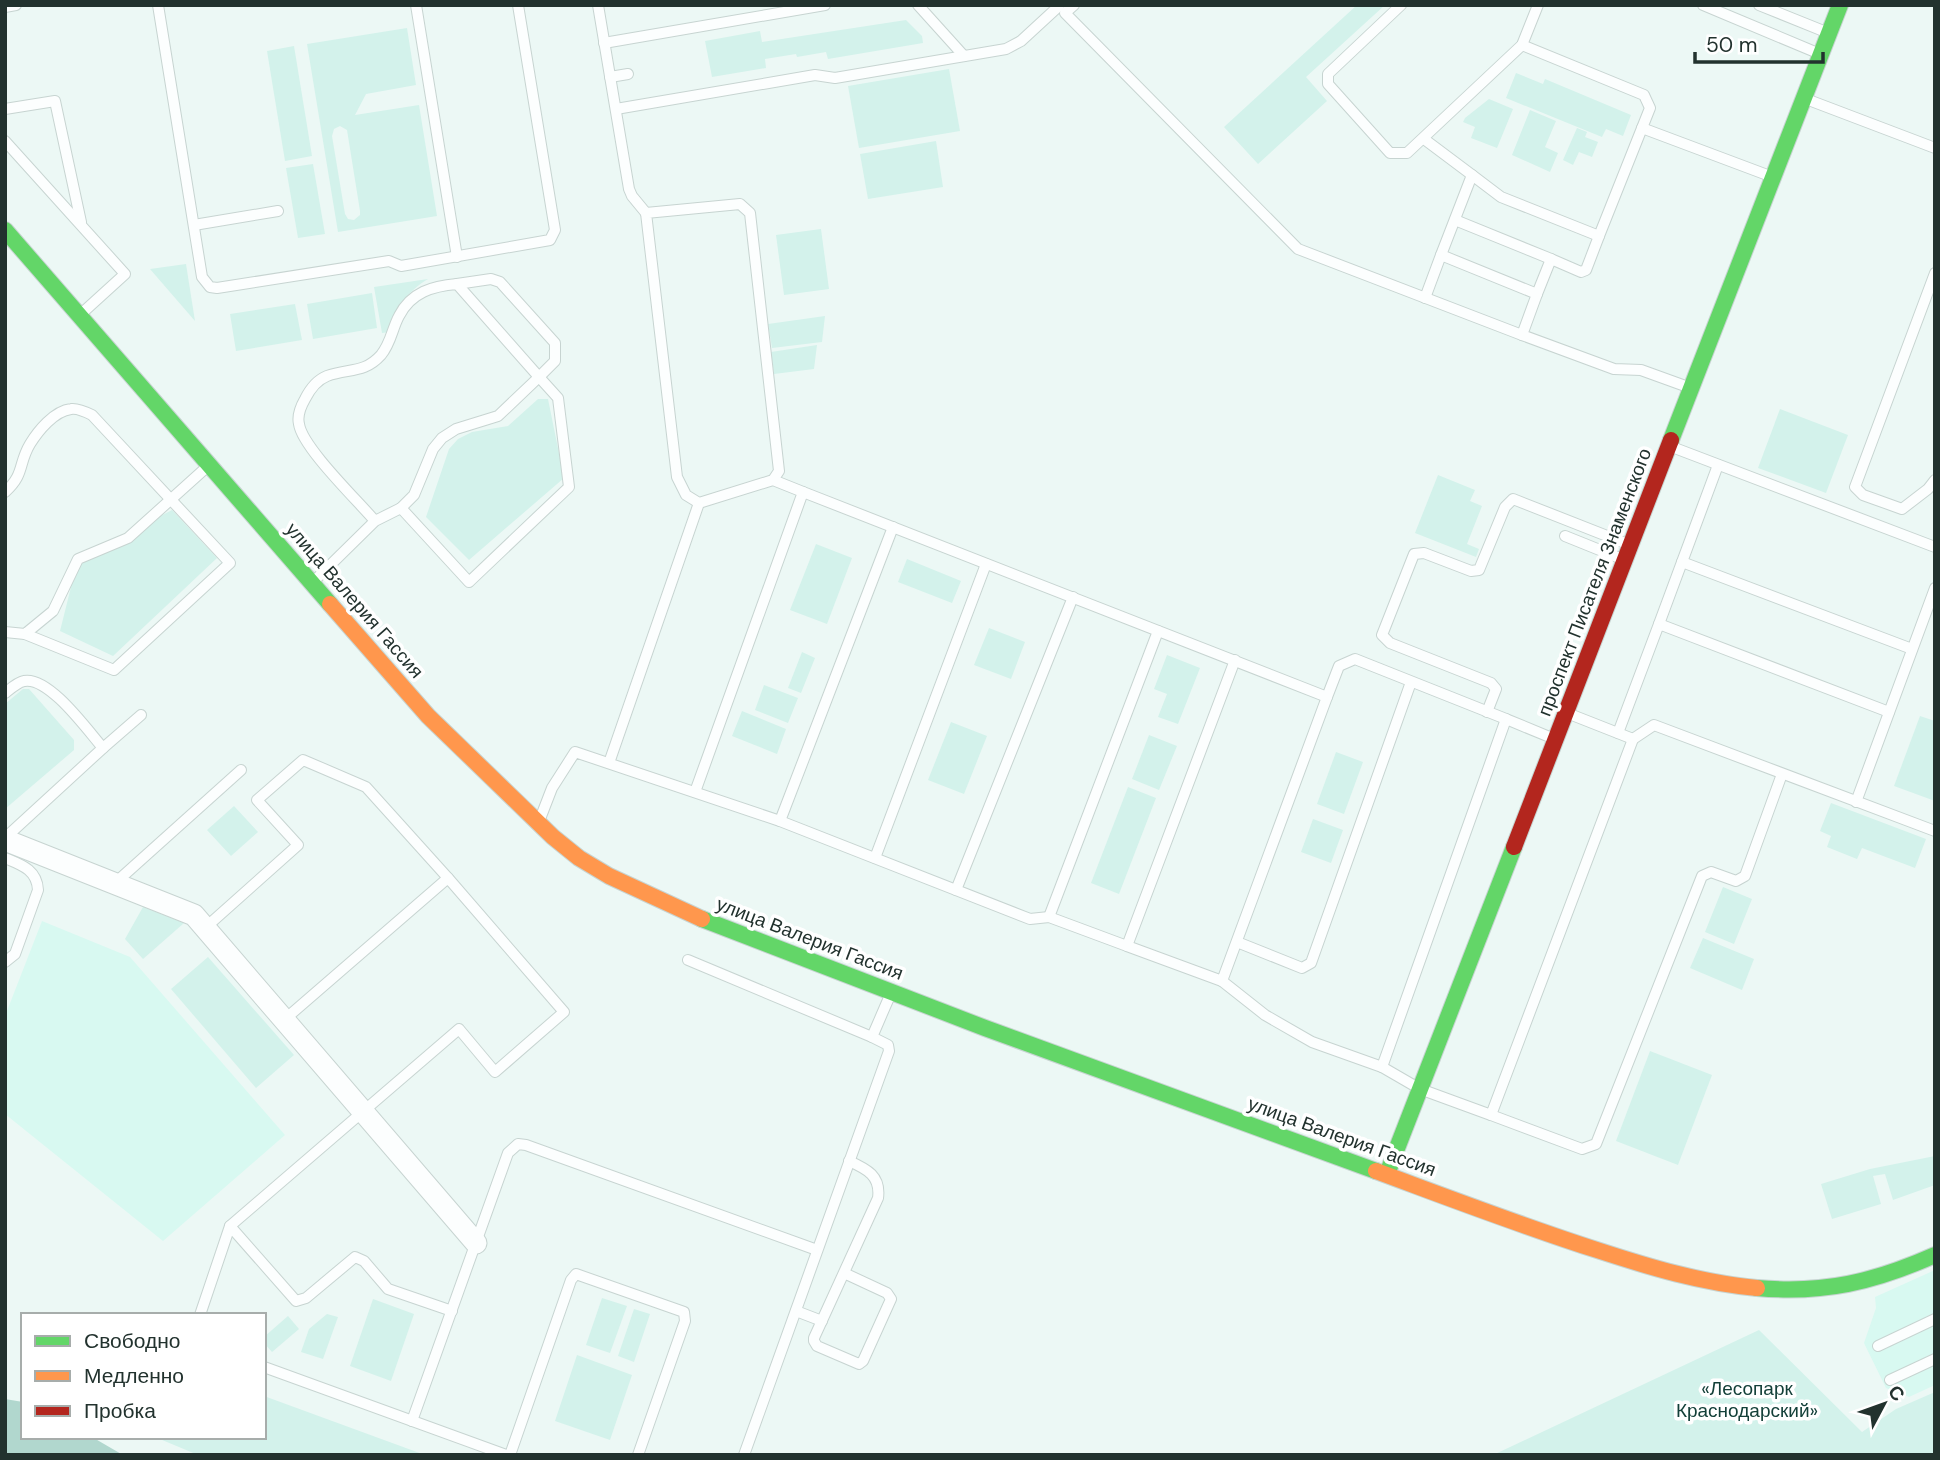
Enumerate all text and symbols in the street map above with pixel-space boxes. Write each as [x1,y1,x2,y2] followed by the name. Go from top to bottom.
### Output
[1695,21,1823,65] scale bar
[1706,31,1757,59] text: 50 m
[1532,445,1657,720] street label: проспект Писателя Знаменского
[280,517,429,683] street label: улица Валерия Гассия
[713,891,907,986] street label: улица Валерия Гассия
[1244,1091,1439,1182] street label: улица Валерия Гассия
[21,1313,266,1439] legend
[84,1327,181,1355] text: Свободно
[84,1362,184,1390] text: Медленно
[1849,1369,1919,1439] north arrow
[1676,1376,1818,1423] park label: «Лесопарк Краснодарский»
[1883,1380,1911,1407] text: С
[84,1397,156,1425] text: Пробка

